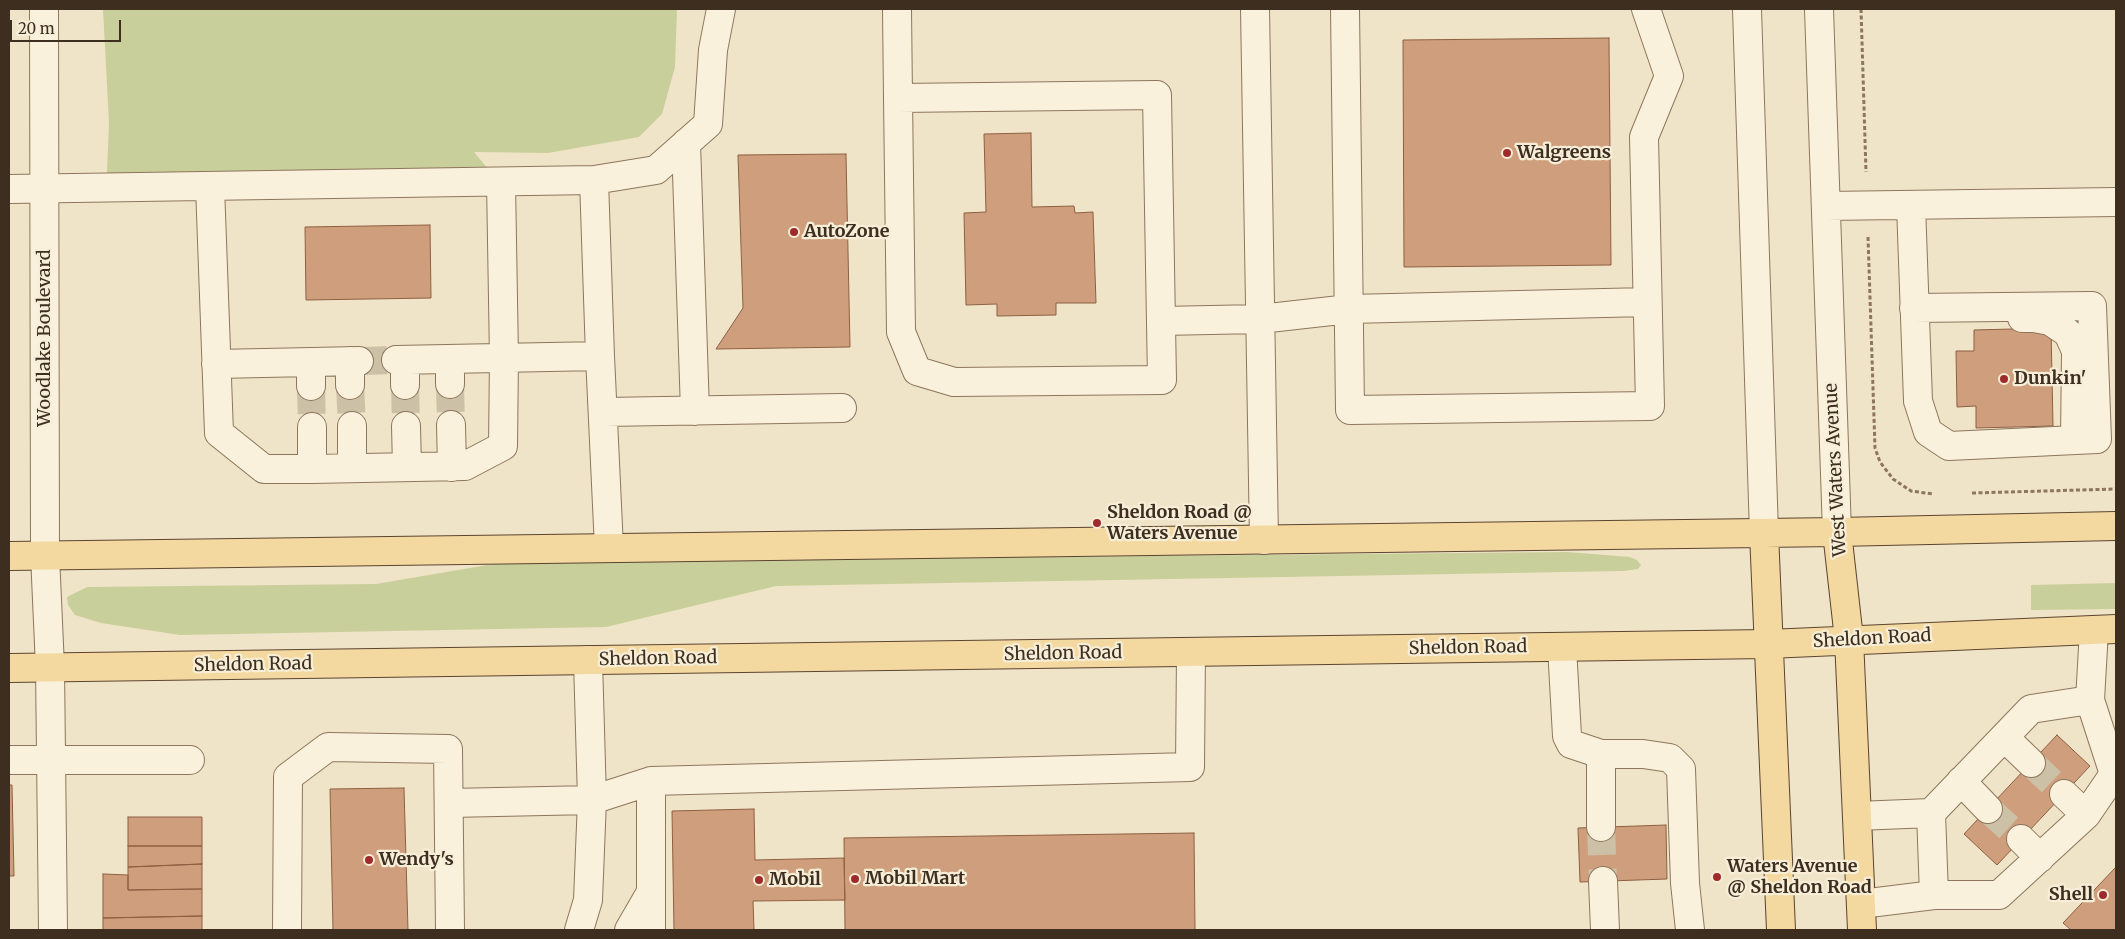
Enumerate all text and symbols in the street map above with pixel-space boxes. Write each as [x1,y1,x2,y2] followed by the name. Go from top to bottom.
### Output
[12,10,124,42] scale bar
[18,19,55,38] text: 20 m
[1517,142,1611,164] place label: Walgreens
[1501,147,1513,159] marker: Walgreens
[804,221,890,243] place label: AutoZone
[788,226,800,238] marker: AutoZone
[34,249,56,427] street label: Woodlake Boulevard
[2014,368,2086,390] place label: Dunkin'
[1998,373,2010,385] marker: Dunkin'
[1821,383,1851,557] street label: West Waters Avenue
[1107,502,1252,544] place label: Sheldon Road @ Waters Avenue
[1091,517,1103,529] marker: Sheldon Road @ Waters Avenue
[1812,625,1932,653] street label: Sheldon Road
[1408,636,1528,660] street label: Sheldon Road
[1003,642,1123,666] street label: Sheldon Road
[598,647,718,671] street label: Sheldon Road
[193,653,313,677] street label: Sheldon Road
[379,849,454,871] place label: Wendy's
[363,854,375,866] marker: Wendy's
[1727,856,1872,899] place label: Waters Avenue @ Sheldon Road
[865,868,965,890] place label: Mobil Mart
[769,869,821,891] place label: Mobil
[1711,871,1723,883] marker: Waters Avenue @ Sheldon Road
[849,873,861,885] marker: Mobil Mart
[753,874,765,886] marker: Mobil
[2049,884,2093,906] place label: Shell
[2097,889,2109,901] marker: Shell

